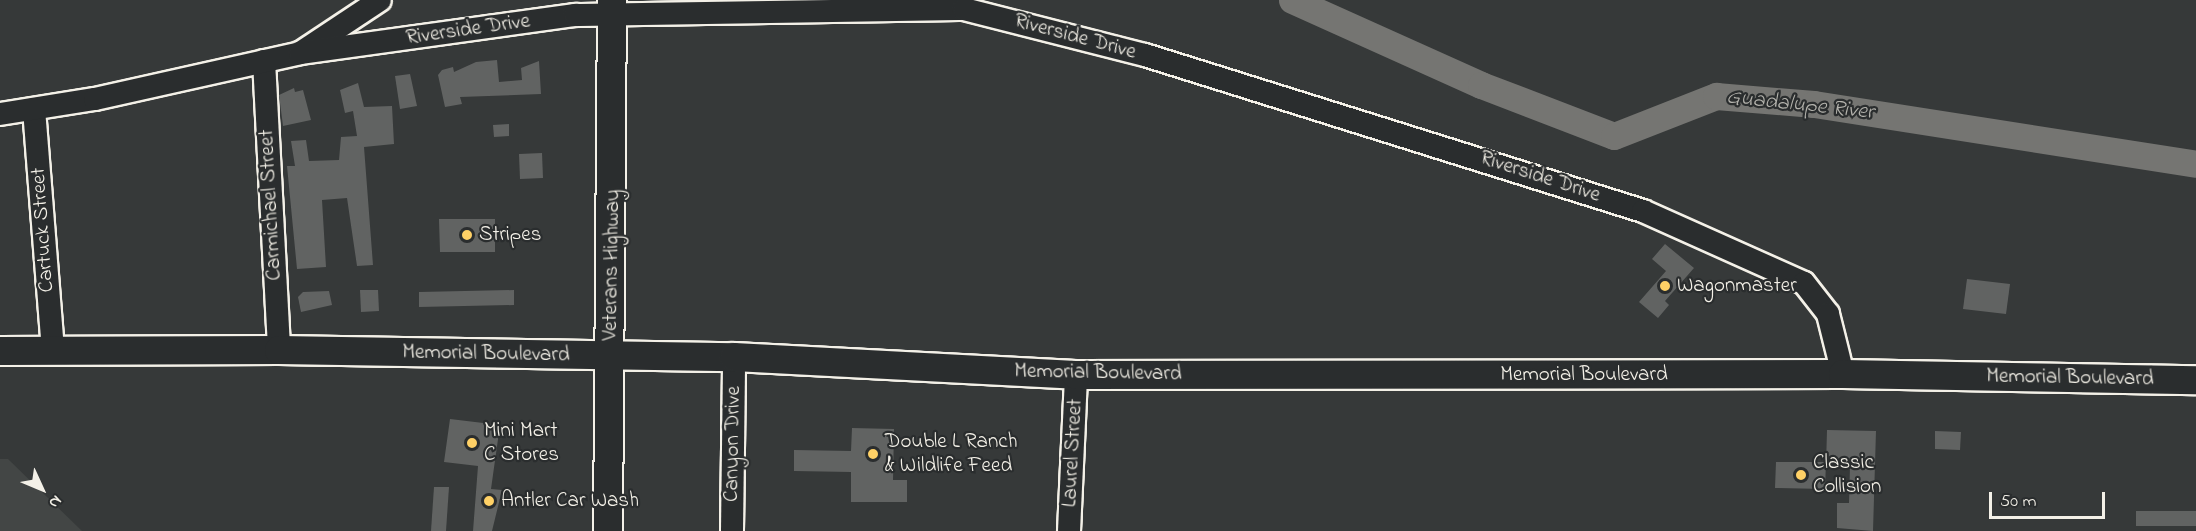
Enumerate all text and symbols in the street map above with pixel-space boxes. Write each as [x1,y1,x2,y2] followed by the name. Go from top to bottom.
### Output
[404,9,532,51] street label: Riverside Drive
[1011,9,1139,65] street label: Riverside Drive
[1725,85,1875,127] water label: Guadalupe River
[254,129,288,281] street label: Carmichael Street
[1477,146,1603,208] street label: Riverside Drive
[26,167,60,293] street label: Cartuck Street
[598,189,626,341] street label: Veterans Highway
[479,222,541,248] place label: Stripes
[460,228,474,242] marker: Stripes
[1677,273,1797,299] place label: Wagonmaster
[1658,279,1672,293] marker: Wagonmaster
[402,340,570,368] street label: Memorial Boulevard
[1014,359,1182,387] street label: Memorial Boulevard
[1500,362,1668,388] street label: Memorial Boulevard
[1986,364,2154,392] street label: Memorial Boulevard
[719,386,747,502] street label: Canyon Drive
[1058,398,1088,508] street label: Laurel Street
[484,418,559,468] place label: Mini Mart C Stores
[885,429,1018,479] place label: Double L Ranch & Wildlife Feed
[465,436,479,450] marker: Mini Mart C Stores
[866,447,880,461] marker: Double L Ranch & Wildlife Feed
[1813,450,1881,500] place label: Classic Collision
[12,459,72,519] north arrow
[1794,468,1808,482] marker: Classic Collision
[1992,480,2108,518] scale bar
[501,488,639,514] place label: Antler Car Wash
[43,489,67,514] text: N
[2000,489,2037,515] text: 50 m
[482,494,496,508] marker: Antler Car Wash

